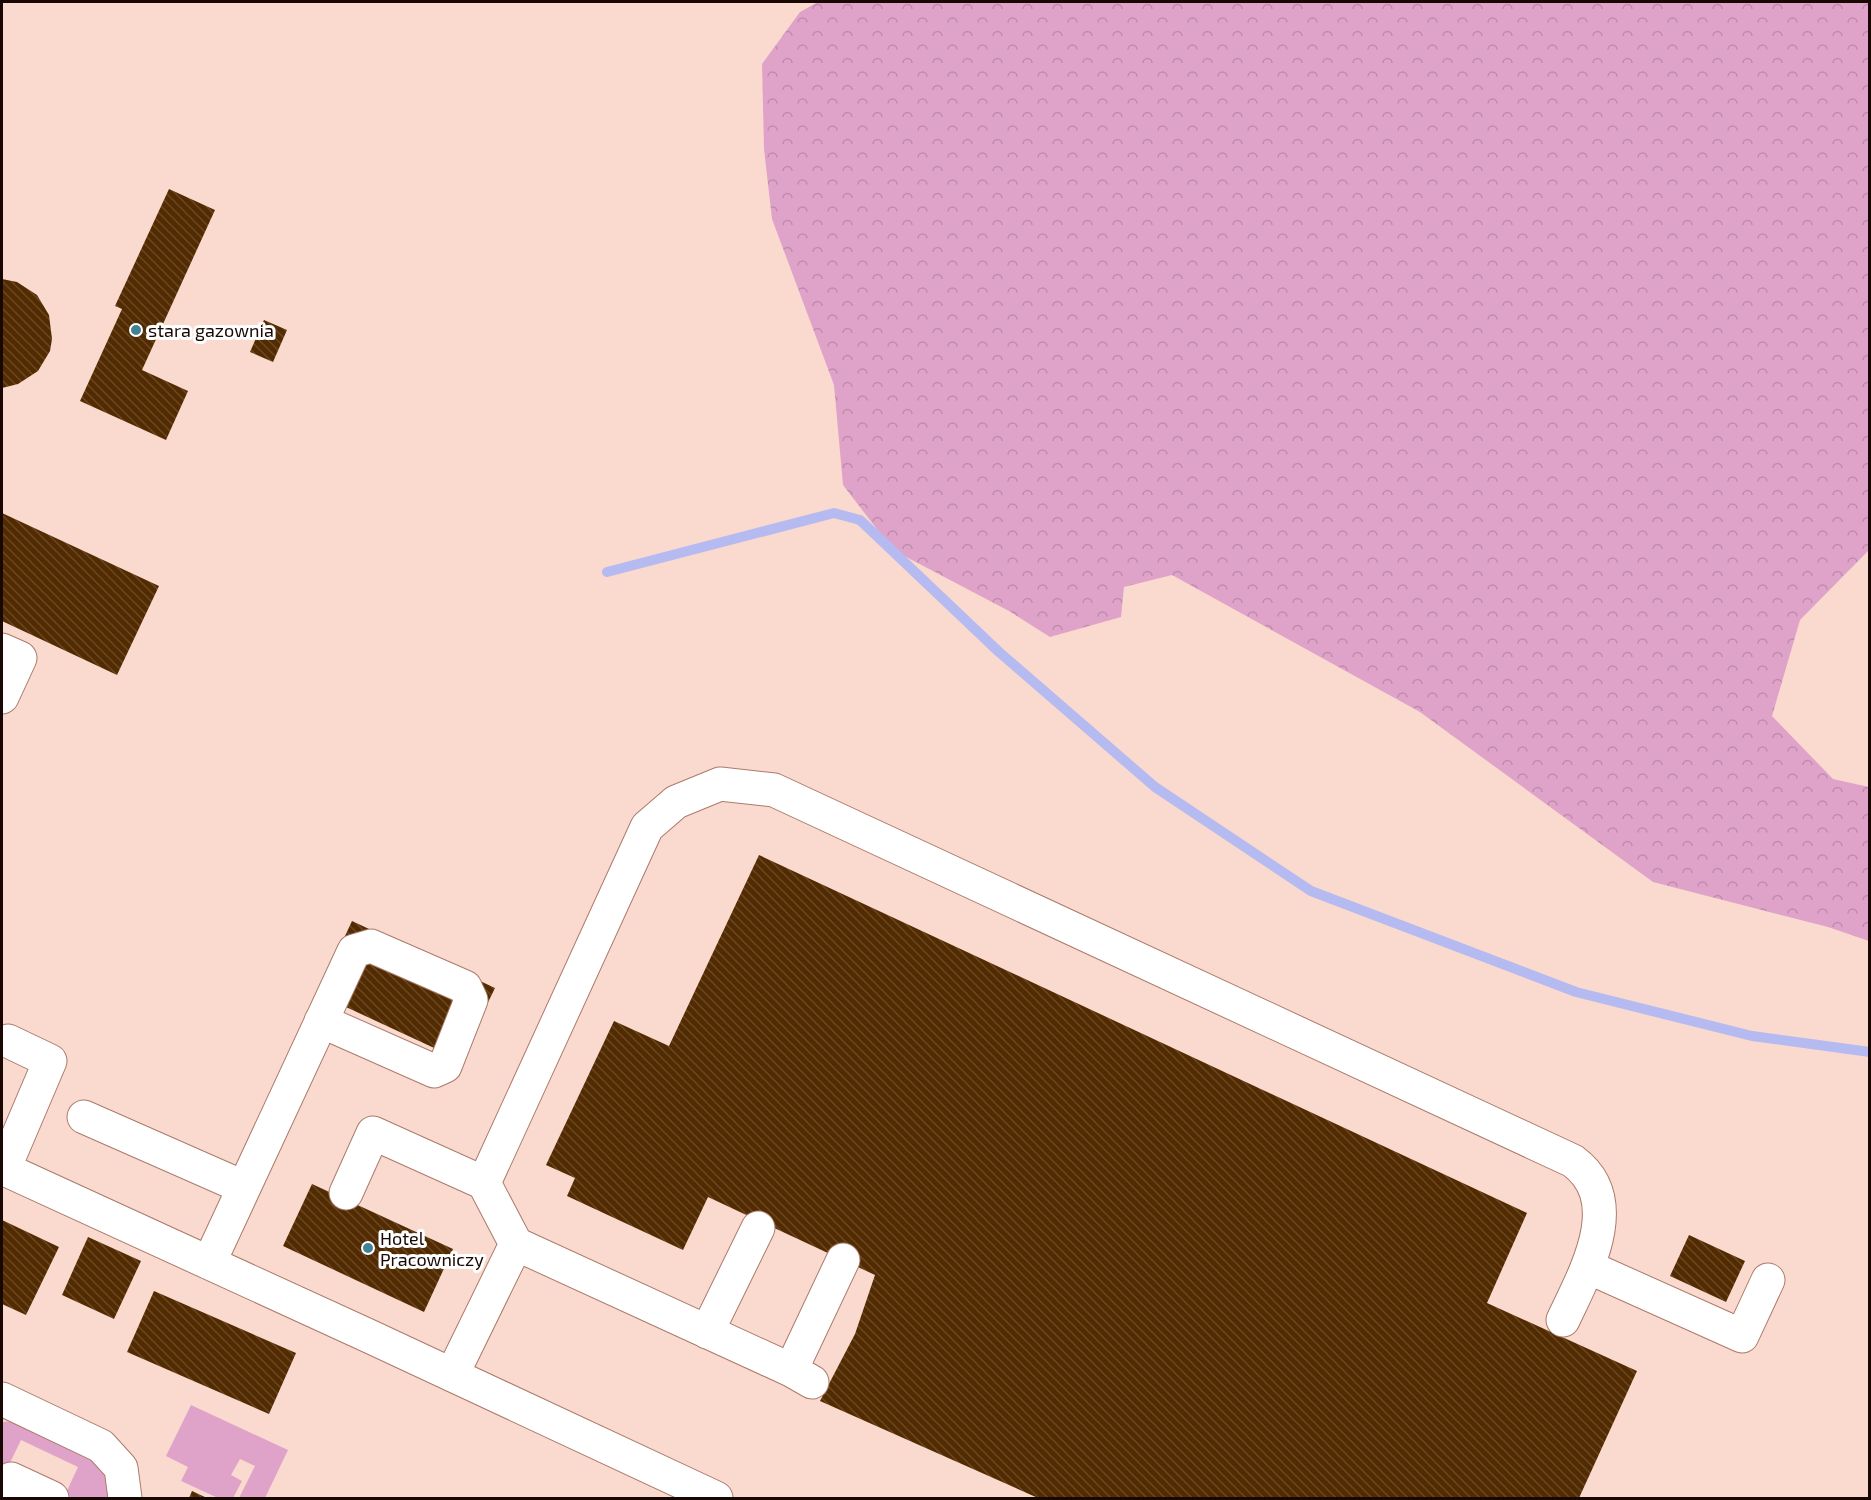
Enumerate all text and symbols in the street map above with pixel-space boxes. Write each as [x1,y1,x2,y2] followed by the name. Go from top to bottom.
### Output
[148,319,274,341] place label: stara gazownia
[129,323,143,337] marker: stara gazownia
[380,1227,484,1270] place label: Hotel Pracowniczy
[361,1241,375,1255] marker: Hotel Pracowniczy

